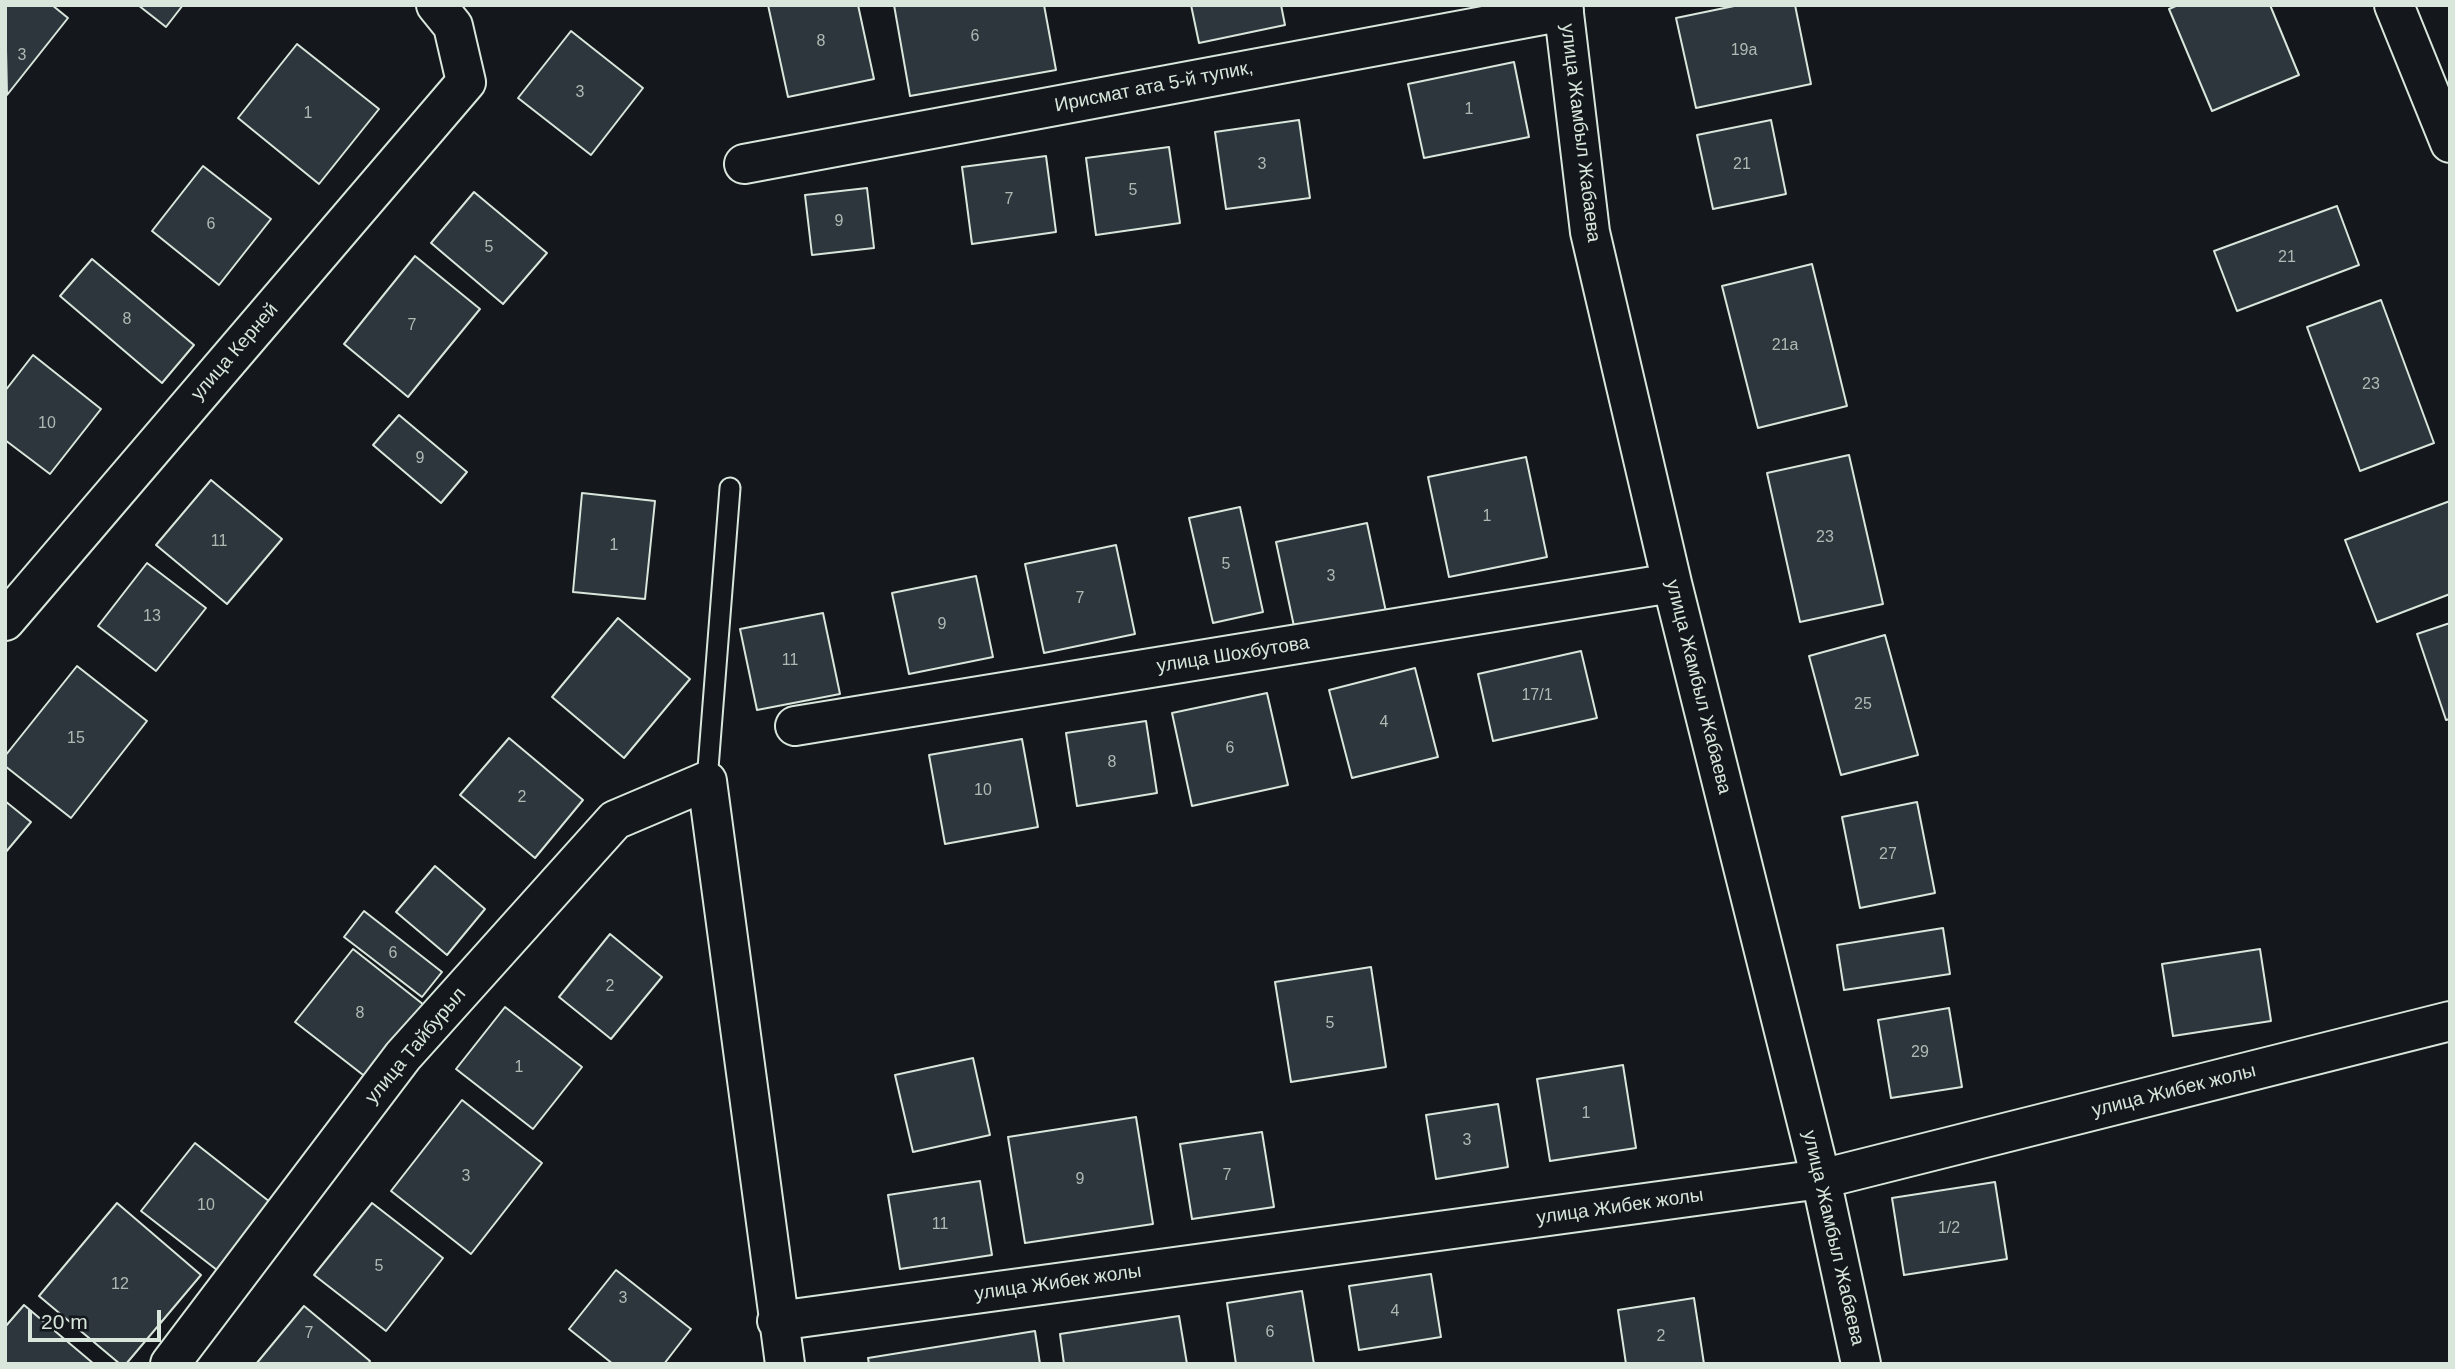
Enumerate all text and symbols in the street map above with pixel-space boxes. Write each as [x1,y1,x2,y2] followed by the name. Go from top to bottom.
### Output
[1555,22,1605,244] street label: улица Жамбыл Жабаева
[971,27,979,47] house number: 6
[817,32,825,52] house number: 8
[1731,41,1757,61] house number: 19а
[18,46,26,66] house number: 3
[1053,57,1255,117] street label: Ирисмат ата 5-й тупик,
[576,83,584,103] house number: 3
[1465,100,1473,120] house number: 1
[304,104,312,124] house number: 1
[1258,155,1266,175] house number: 3
[1733,155,1751,175] house number: 21
[1129,181,1137,201] house number: 5
[1005,190,1013,210] house number: 7
[835,212,843,232] house number: 9
[207,215,215,235] house number: 6
[485,238,493,258] house number: 5
[2278,248,2296,268] house number: 21
[187,299,283,405] street label: улица Керней
[123,310,131,330] house number: 8
[408,316,416,336] house number: 7
[1772,336,1798,356] house number: 21а
[2362,375,2380,395] house number: 23
[38,414,56,434] house number: 10
[416,449,424,469] house number: 9
[1483,507,1491,527] house number: 1
[1816,528,1834,548] house number: 23
[211,532,227,552] house number: 11
[610,536,618,556] house number: 1
[1222,555,1230,575] house number: 5
[1327,567,1335,587] house number: 3
[1660,578,1736,796] street label: улица Жамбыл Жабаева
[1076,589,1084,609] house number: 7
[143,607,161,627] house number: 13
[938,615,946,635] house number: 9
[1155,632,1311,678] street label: улица Шохбутова
[782,651,798,671] house number: 11
[1521,686,1553,706] house number: 17/1
[1854,695,1872,715] house number: 25
[1380,713,1388,733] house number: 4
[67,729,85,749] house number: 15
[1226,739,1234,759] house number: 6
[1108,753,1116,773] house number: 8
[974,781,992,801] house number: 10
[518,788,526,808] house number: 2
[1879,845,1897,865] house number: 27
[389,944,397,964] house number: 6
[606,977,614,997] house number: 2
[361,983,471,1109] street label: улица Тайбурыл
[356,1004,364,1024] house number: 8
[1326,1014,1334,1034] house number: 5
[1911,1043,1929,1063] house number: 29
[515,1058,523,1078] house number: 1
[2090,1060,2258,1122] street label: улица Жибек жолы
[1582,1104,1590,1124] house number: 1
[1797,1128,1869,1348] street label: улица Жамбыл Жабаева
[1463,1131,1471,1151] house number: 3
[1223,1166,1231,1186] house number: 7
[462,1167,470,1187] house number: 3
[1076,1170,1084,1190] house number: 9
[1535,1184,1705,1230] street label: улица Жибек жолы
[197,1196,215,1216] house number: 10
[932,1215,948,1235] house number: 11
[1938,1219,1960,1239] house number: 1/2
[375,1257,383,1277] house number: 5
[973,1260,1143,1306] street label: улица Жибек жолы
[111,1275,129,1295] house number: 12
[619,1289,627,1309] house number: 3
[32,1296,164,1340] scale bar
[1391,1302,1399,1322] house number: 4
[41,1310,88,1333] text: 20 m
[1266,1323,1274,1343] house number: 6
[305,1324,313,1344] house number: 7
[1657,1327,1665,1347] house number: 2

